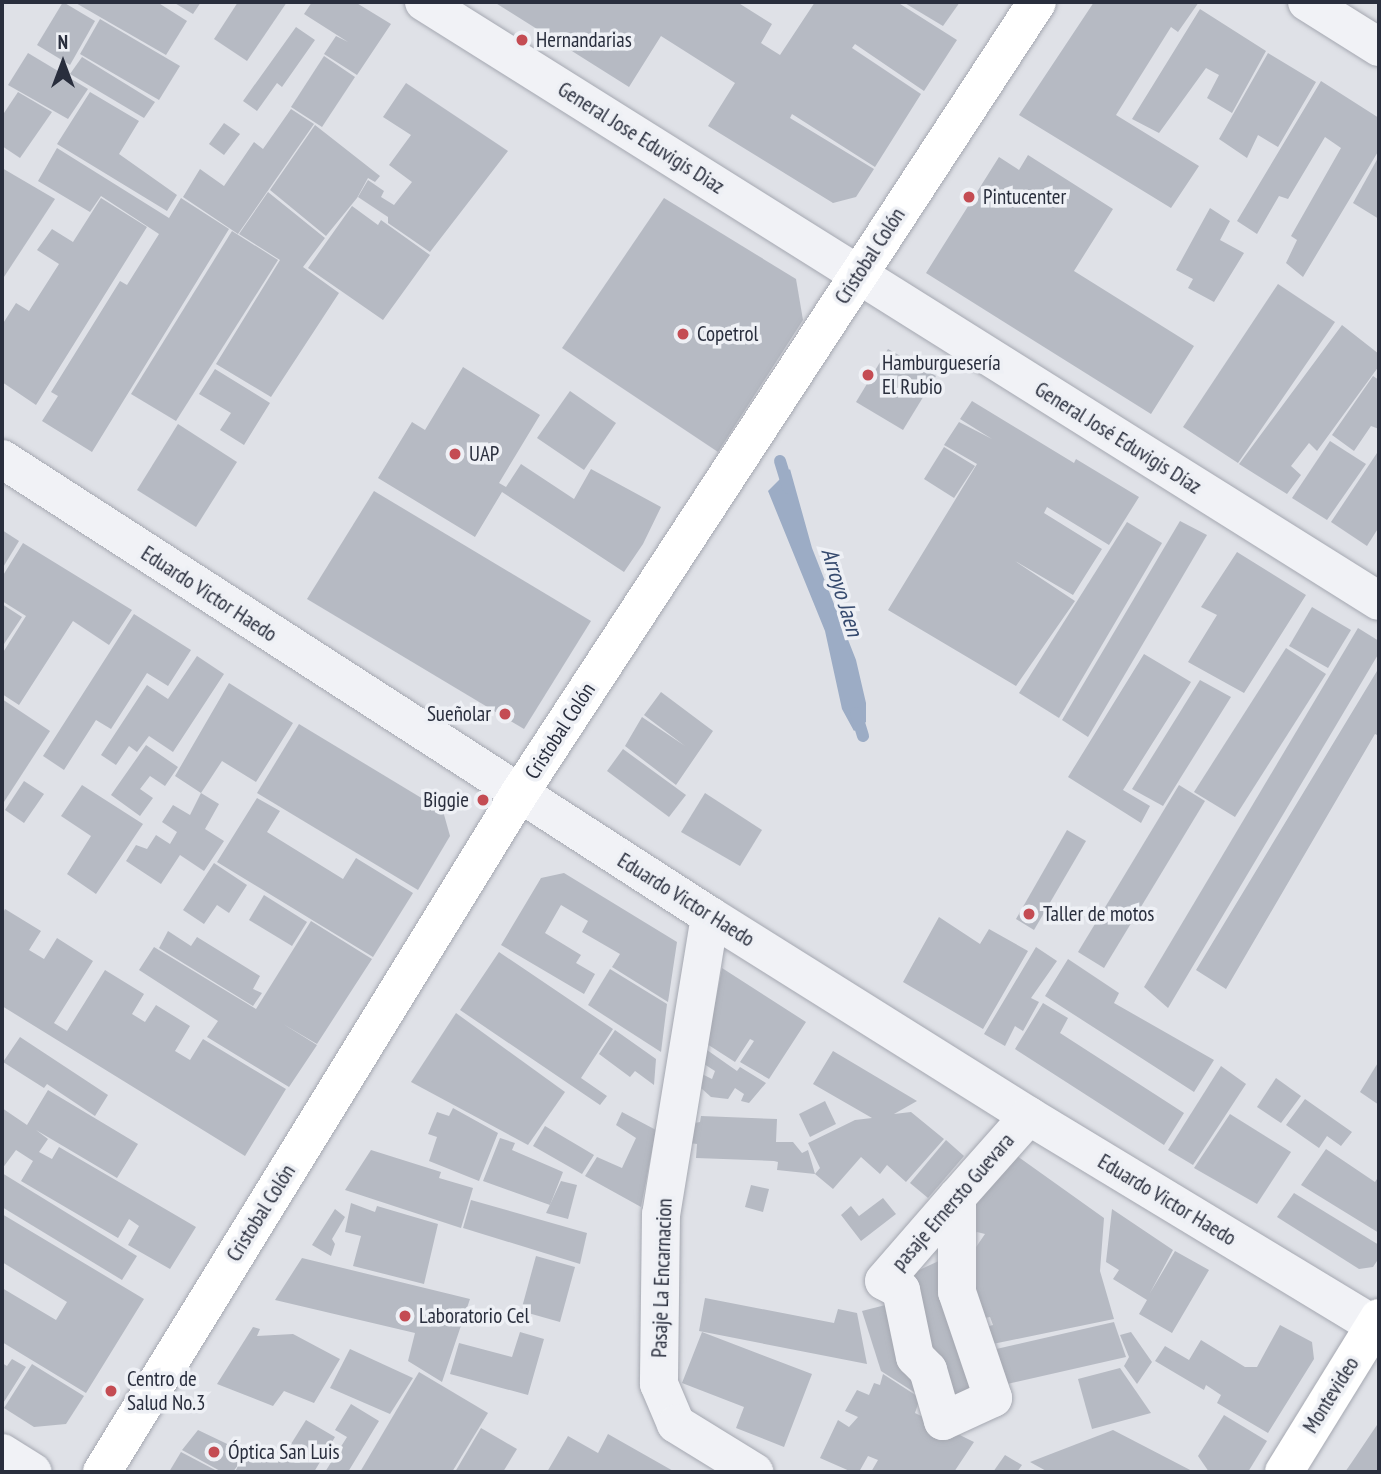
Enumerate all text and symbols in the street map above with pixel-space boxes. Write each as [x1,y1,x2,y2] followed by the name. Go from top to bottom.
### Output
[536,27,632,53] place label: Hernandarias
[28,28,98,98] north arrow
[58,30,68,54] text: N
[514,32,530,48] marker: Hernandarias
[553,77,729,199] street label: General Jose Eduvigis Diaz
[983,184,1066,210] place label: Pintucenter
[961,189,977,205] marker: Pintucenter
[830,203,910,309] street label: Cristobal Colón
[697,321,758,347] place label: Copetrol
[675,326,691,342] marker: Copetrol
[882,350,1001,400] place label: Hamburguesería El Rubio
[860,367,876,383] marker: Hamburguesería El Rubio
[1030,377,1206,499] street label: General José Eduvigis Díaz
[469,441,499,467] place label: UAP
[447,446,463,462] marker: UAP
[136,541,282,647] street label: Eduardo Victor Haedo
[816,544,868,640] water label: Arroyo Jaen
[520,678,600,784] street label: Cristobal Colón
[427,701,491,727] place label: Sueñolar
[497,706,513,722] marker: Sueñolar
[423,787,469,813] place label: Biggie
[475,792,491,808] marker: Biggie
[613,848,759,952] street label: Eduardo Victor Haedo
[1043,901,1154,927] place label: Taller de motos
[1021,906,1037,922] marker: Taller de motos
[886,1128,1020,1276] street label: pasaje Ernersto Guevara
[1093,1149,1241,1251] street label: Eduardo Victor Haedo
[221,1160,301,1266] street label: Cristobal Colón
[647,1198,677,1358] street label: Pasaje La Encarnacion
[419,1303,529,1329] place label: Laboratorio Cel
[397,1308,413,1324] marker: Laboratorio Cel
[1298,1352,1364,1438] street label: Montevideo
[127,1366,205,1416] place label: Centro de Salud No.3
[101,1381,121,1401] marker: Centro de Salud No.3
[228,1439,340,1465] place label: Óptica San Luis
[206,1444,222,1460] marker: Óptica San Luis

